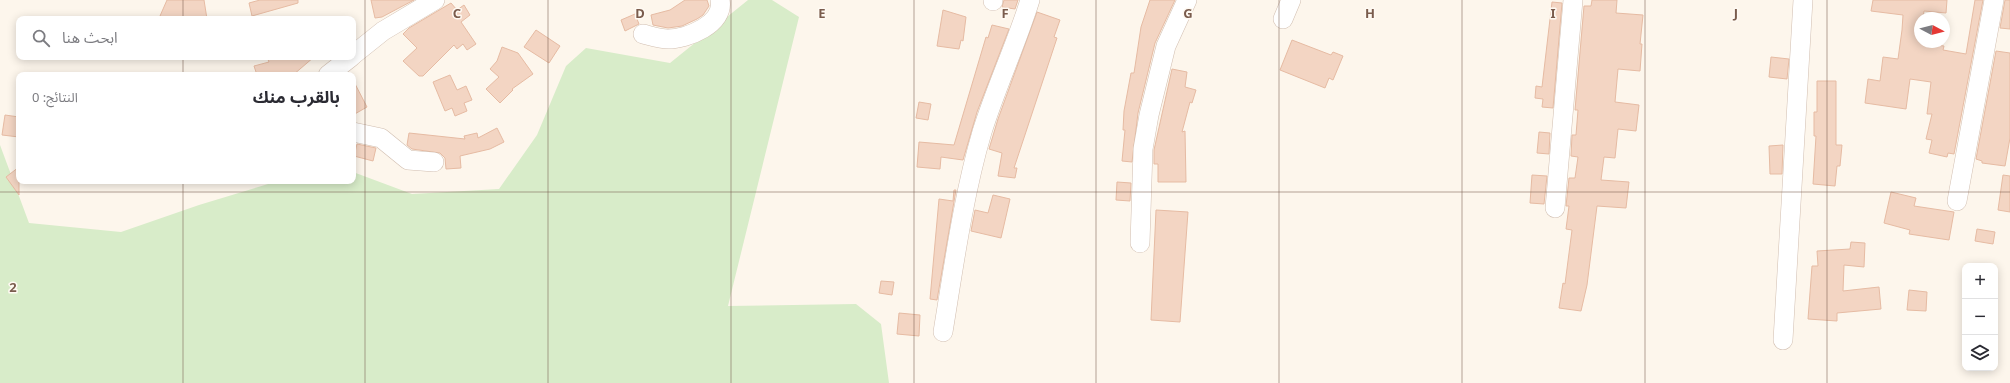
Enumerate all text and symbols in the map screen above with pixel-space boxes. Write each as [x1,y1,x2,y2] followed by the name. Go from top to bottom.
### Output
[453,4,461,22] text: C
[635,4,645,22] text: D
[818,4,826,22] text: E
[1001,4,1009,22] text: F
[1183,4,1193,22] text: G
[1365,4,1375,22] text: H
[1550,4,1556,22] text: I
[1733,4,1738,22] text: J
[1914,12,1950,48] north arrow
[16,16,356,60] search box
[30,27,52,49] icon: search
[62,27,118,47] text: ابحث هنا
[253,85,340,108] text: بالقرب منك
[32,88,78,106] text: النتائج: 0
[1962,263,1998,371] map controls
[1962,263,1998,299] button: +
[9,278,17,296] text: 2
[1962,299,1998,335] button: −
[1962,335,1998,371] button: layers

